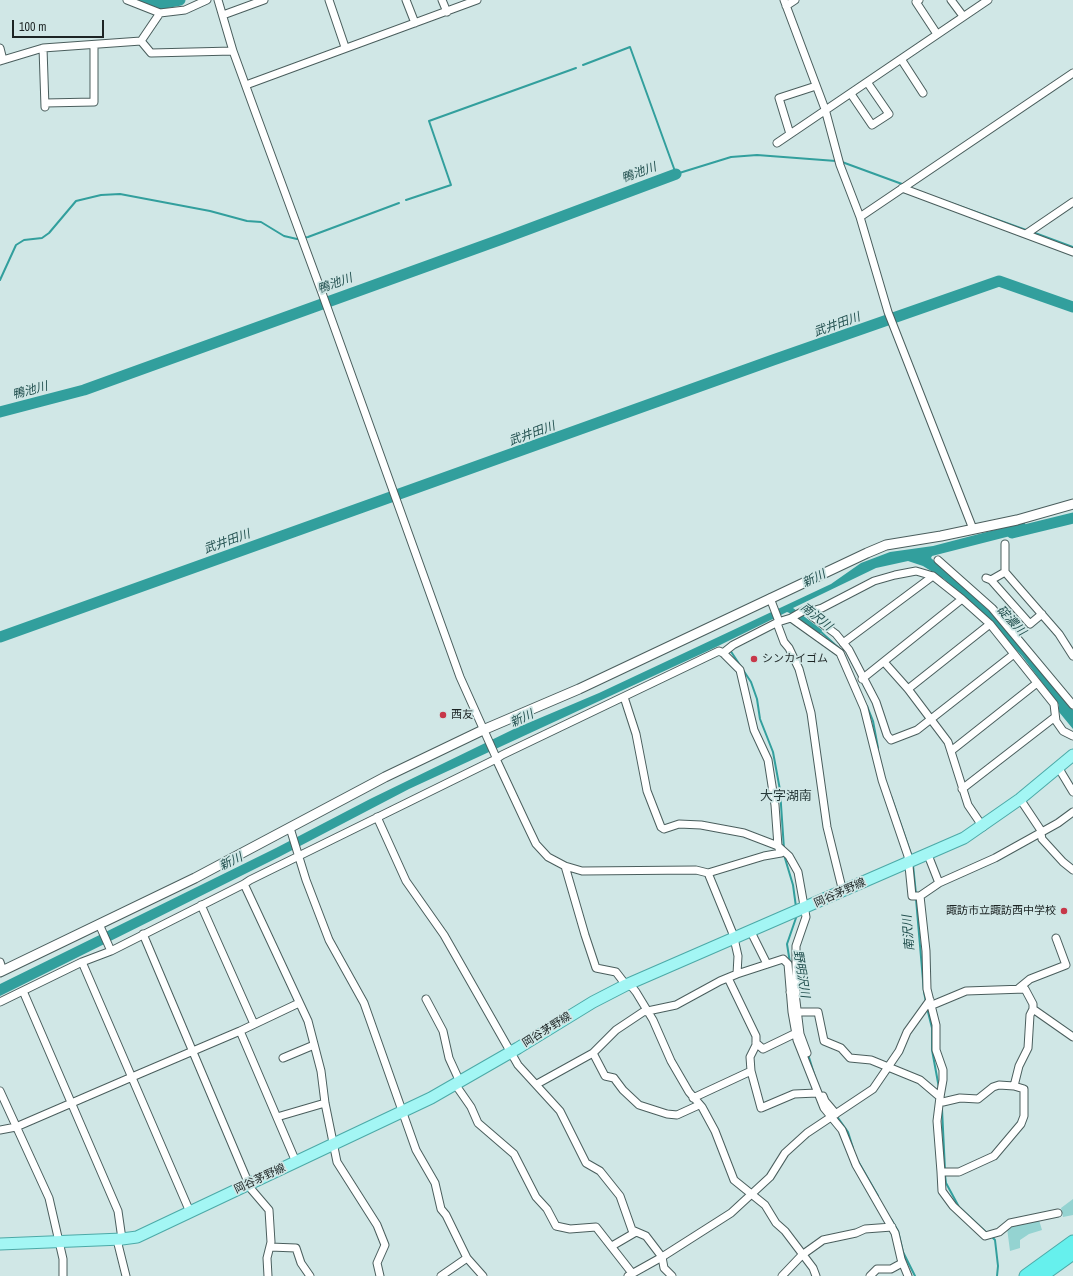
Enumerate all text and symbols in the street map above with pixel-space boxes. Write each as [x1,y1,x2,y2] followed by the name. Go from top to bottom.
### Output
[14,12,106,38] scale bar
[19,19,46,35] text: 100 m
[620,160,658,186] water label: 鴨池川
[316,271,354,297] water label: 鴨池川
[812,310,862,340] water label: 武井田川
[11,379,49,403] water label: 鴨池川
[507,419,557,449] water label: 武井田川
[202,527,252,557] water label: 武井田川
[800,567,828,591] water label: 新川
[797,600,835,634] water label: 南沢川
[993,603,1029,639] water label: 碇濃川
[762,652,828,666] place label: シンカイゴム
[749,654,759,664] marker: シンカイゴム
[508,707,536,731] water label: 新川
[451,708,473,722] place label: 西友
[438,710,448,720] marker: 西友
[760,789,812,805] district label: 大字湖南
[217,850,245,874] water label: 新川
[812,876,868,910] street label: 岡谷茅野線
[946,904,1056,918] place label: 諏訪市立諏訪西中学校
[1059,906,1069,916] marker: 諏訪市立諏訪西中学校
[900,914,918,952] water label: 南沢川
[790,949,812,999] water label: 野明沢川
[520,1010,574,1050] street label: 岡谷茅野線
[232,1161,288,1197] street label: 岡谷茅野線

